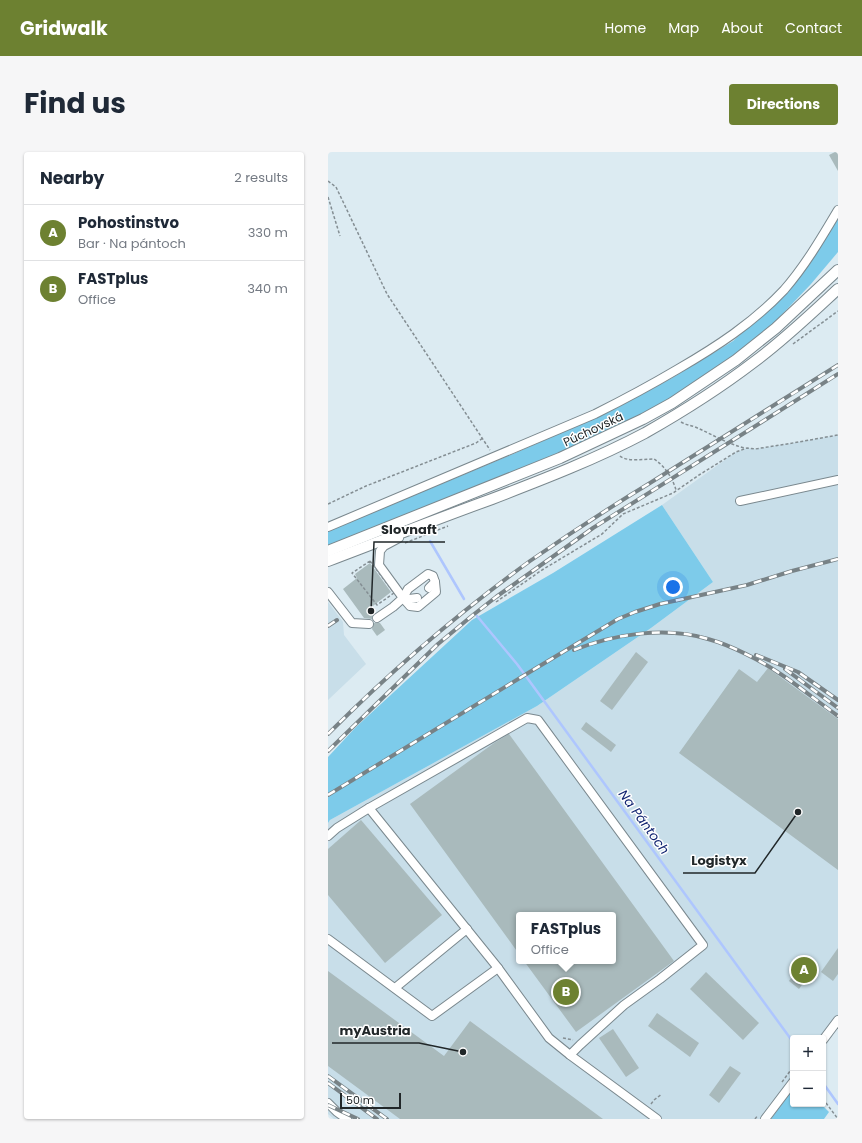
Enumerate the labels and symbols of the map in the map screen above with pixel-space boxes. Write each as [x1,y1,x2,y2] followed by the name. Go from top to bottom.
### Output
[560,408,626,450] street label: Púchovská
[374,517,445,542] callout: Slovnaft
[381,520,437,539] text: Slovnaft
[663,577,683,597] your location
[614,786,674,858] water label: Na Pántoch
[683,848,755,873] callout: Logistyx
[691,851,747,870] text: Logistyx
[791,955,817,985] pin: A
[553,977,579,1007] pin: B
[332,1018,419,1043] callout: myAustria
[339,1021,411,1040] text: myAustria
[340,1091,401,1110] scale bar

